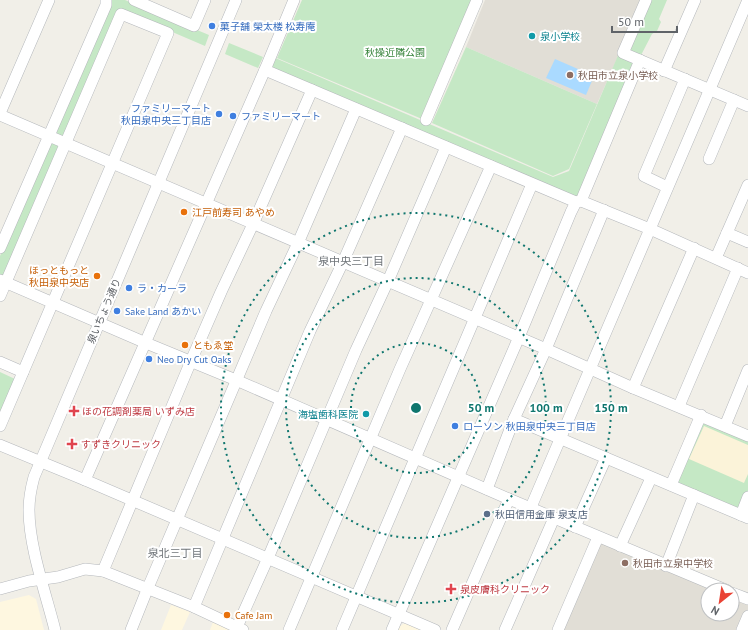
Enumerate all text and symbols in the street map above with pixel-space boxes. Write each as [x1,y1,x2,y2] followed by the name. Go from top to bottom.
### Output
[612,8,677,34] scale bar
[618,14,644,29] text: 50 m
[219,20,315,33] place label: 菓子舗 榮太楼 松寿庵
[207,21,217,31] marker: 菓子舗 榮太楼 松寿庵
[540,30,580,43] place label: 泉小学校
[527,31,537,41] marker: 泉小学校
[365,46,425,59] park label: 秋操近隣公園
[578,69,658,82] place label: 秋田市立泉小学校
[565,70,575,80] marker: 秋田市立泉小学校
[121,102,211,127] place label: ファミリーマート 秋田泉中央三丁目店
[214,109,224,119] marker: ファミリーマート 秋田泉中央三丁目店
[241,110,321,123] place label: ファミリーマート
[228,111,238,121] marker: ファミリーマート
[192,206,275,219] place label: 江戸前寿司 あやめ
[179,207,189,217] marker: 江戸前寿司 あやめ
[318,254,384,268] district label: 泉中央三丁目
[29,264,89,289] place label: ほっともっと 秋田泉中央店
[92,271,102,281] marker: ほっともっと 秋田泉中央店
[84,276,124,346] street label: 泉いちょう通り
[137,282,187,295] place label: ラ・カーラ
[124,283,134,293] marker: ラ・カーラ
[125,305,201,318] place label: Sake Land あかい
[112,306,122,316] marker: Sake Land あかい
[193,339,233,352] place label: ともゑ堂
[180,340,190,350] marker: ともゑ堂
[157,353,231,366] place label: Neo Dry Cut Oaks
[144,354,154,364] marker: Neo Dry Cut Oaks
[468,400,494,415] text: 50 m
[529,400,563,415] text: 100 m
[594,400,628,415] text: 150 m
[409,401,423,415] centre of rings
[82,405,195,418] place label: ほの花調剤薬局 いずみ店
[69,406,79,416] marker: ほの花調剤薬局 いずみ店
[298,408,358,421] place label: 海塩歯科医院
[361,409,371,419] marker: 海塩歯科医院
[463,420,596,433] place label: ローソン 秋田泉中央三丁目店
[450,421,460,431] marker: ローソン 秋田泉中央三丁目店
[66,438,78,450] marker: すずきクリニック
[81,438,161,451] place label: すずきクリニック
[495,508,588,521] place label: 秋田信用金庫 泉支店
[482,509,492,519] marker: 秋田信用金庫 泉支店
[148,546,203,560] district label: 泉北三丁目
[633,557,713,570] place label: 秋田市立泉中学校
[620,558,630,568] marker: 秋田市立泉中学校
[700,582,740,622] north arrow
[445,583,457,595] marker: 泉皮膚科クリニック
[460,583,550,596] place label: 泉皮膚科クリニック
[708,603,722,619] text: N
[235,609,272,622] place label: Cafe Jam
[222,610,232,620] marker: Cafe Jam

